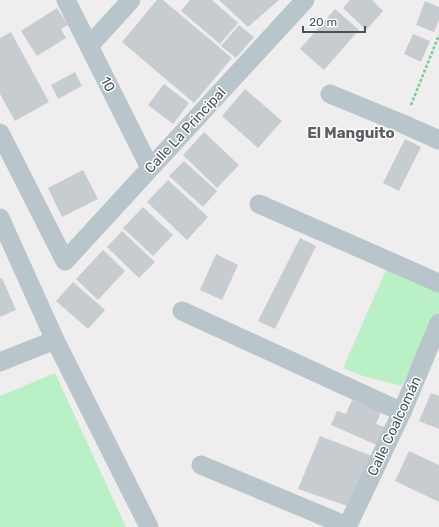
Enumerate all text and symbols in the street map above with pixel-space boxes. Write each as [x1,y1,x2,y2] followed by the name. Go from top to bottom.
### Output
[303,8,365,34] scale bar
[309,15,337,29] text: 20 m
[97,74,119,95] street label: 10
[141,84,229,177] street label: Calle La Principal
[307,124,395,142] district label: El Manguito
[364,374,425,479] street label: Calle Coalcomán

